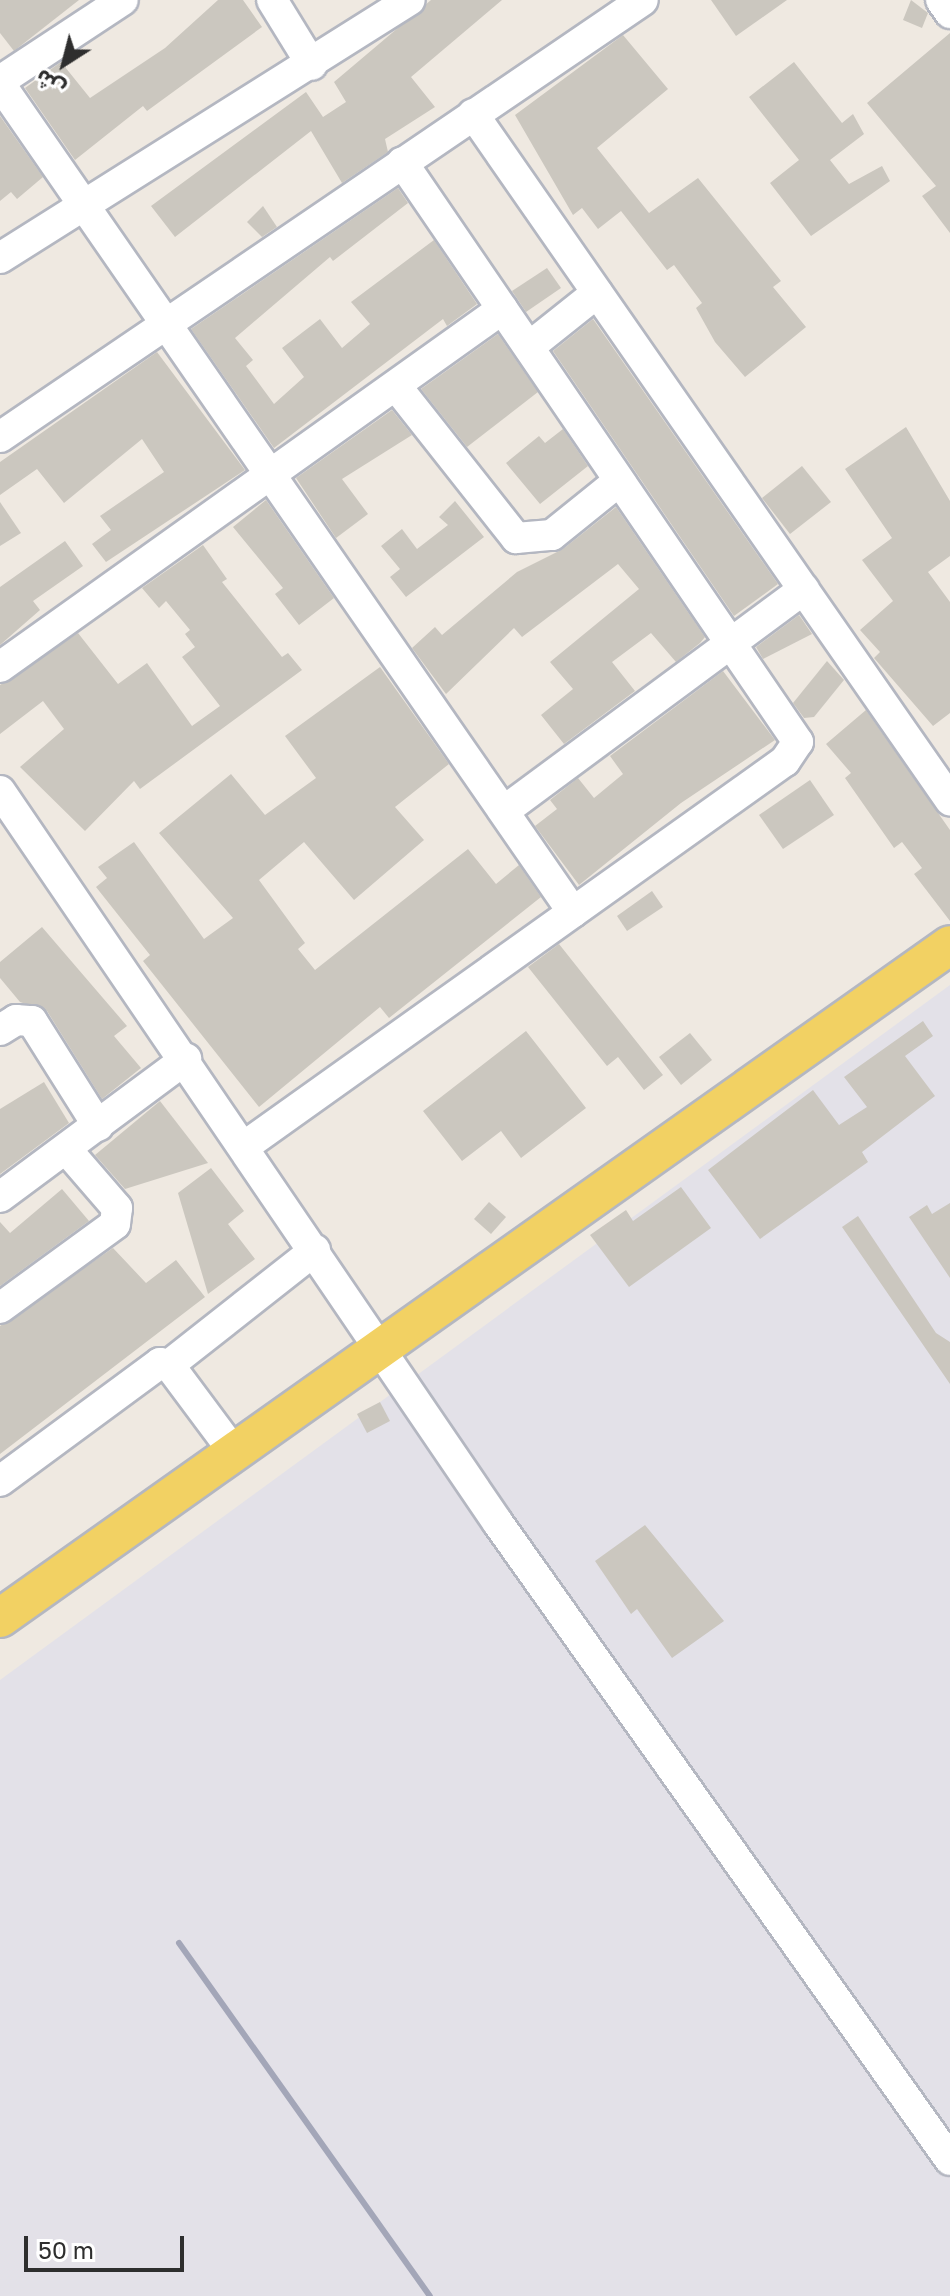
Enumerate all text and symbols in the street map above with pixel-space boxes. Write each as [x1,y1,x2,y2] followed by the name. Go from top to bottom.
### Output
[24,24,104,104] north arrow
[29,64,70,104] text: ش
[28,2220,188,2270] scale bar
[38,2235,94,2264] text: 50 m

